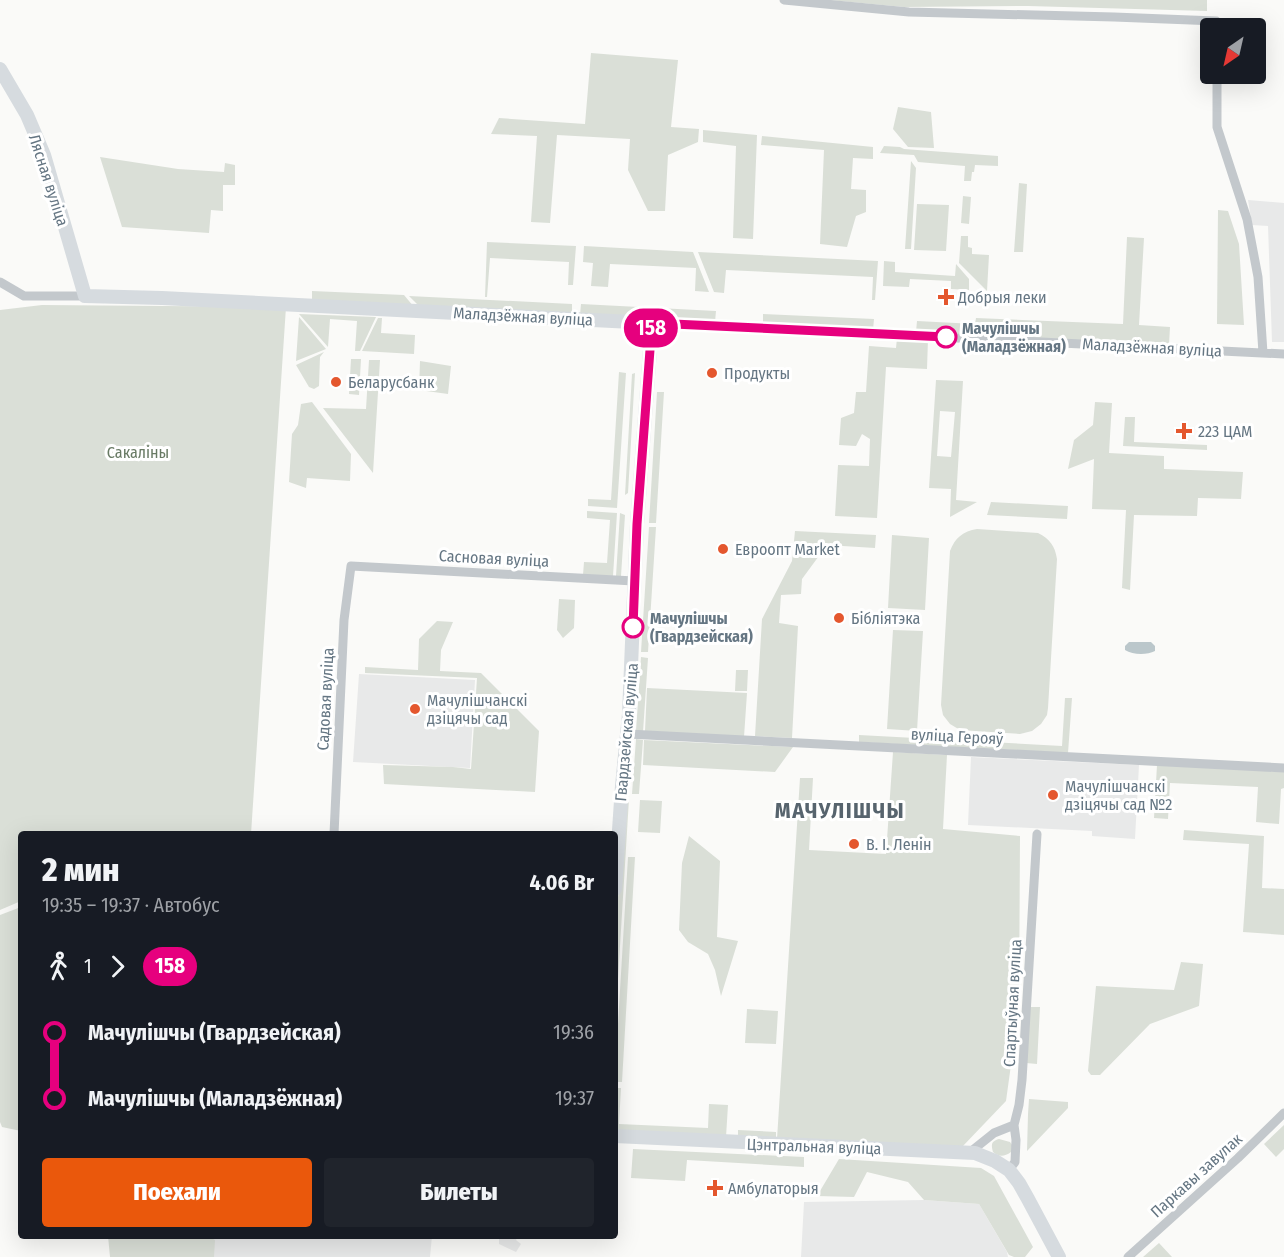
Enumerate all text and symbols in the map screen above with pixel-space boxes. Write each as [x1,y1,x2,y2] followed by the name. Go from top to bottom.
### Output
[1200,18,1266,84] north arrow
[1200,18,1266,84] map controls
[25,132,72,229] street label: Лясная вуліца
[957,288,1047,307] place label: Добрыя леки
[939,290,953,304] marker: Добрыя леки
[453,303,593,330] street label: Маладзёжная вуліца
[616,308,686,348] line badge: 158
[636,315,666,341] text: 158
[962,319,1066,356] place label: Мачулішчы (Маладзёжная)
[935,326,957,348] marker: Мачулішчы (Маладзёжная)
[1082,334,1222,361] street label: Маладзёжная вуліца
[724,364,790,383] place label: Продукты
[705,366,719,380] marker: Продукты
[348,373,435,392] place label: Беларусбанк
[329,375,343,389] marker: Беларусбанк
[1175,422,1193,440] marker: 223 ЦAM
[1198,422,1253,441] place label: 223 ЦAM
[107,443,169,462] park label: Сакаліны
[735,540,840,559] place label: Евроопт Market
[716,542,730,556] marker: Евроопт Market
[438,546,550,571] street label: Сасновая вуліца
[650,609,753,646] place label: Мачулішчы (Гвардзейская)
[851,609,921,628] place label: Бібліятэка
[832,611,846,625] marker: Бібліятэка
[622,616,644,638] marker: Мачулішчы (Гвардзейская)
[313,647,338,751] street label: Садовая вуліца
[611,662,642,802] street label: Гвардзейская вуліца
[427,691,527,728] place label: Мачулішчанскі дзіцячы сад
[408,702,422,716] marker: Мачулішчанскі дзіцячы сад
[910,725,1005,748] street label: вуліца Герояў
[1065,777,1172,814] place label: Мачулішчанскі дзіцячы сад №2
[1046,788,1060,802] marker: Мачулішчанскі дзіцячы сад №2
[775,797,905,824] district label: МАЧУЛІШЧЫ
[866,835,932,854] place label: В. І. Ленін
[847,837,861,851] marker: В. І. Ленін
[42,850,119,890] text: 2 мин
[530,869,594,896] text: 4.06 Br
[42,893,220,917] text: 19:35 – 19:37 · Автобус
[1000,938,1025,1067] street label: Спартыўная вуліца
[42,950,75,983] icon: walk
[101,950,134,983] icon: forward
[155,953,185,979] text: 158
[84,954,92,978] text: 1
[88,1019,341,1046] text: Мачулішчы (Гвардзейская)
[553,1020,594,1044] text: 19:36
[88,1085,342,1112] text: Мачулішчы (Маладзёжная)
[555,1086,594,1110] text: 19:37
[1147,1129,1246,1221] street label: Паркавы завулак
[746,1135,882,1158] street label: Цэнтральная вуліца
[42,1158,312,1227] button: Поехали
[324,1158,594,1227] button: Билеты
[706,1179,724,1197] marker: Амбулаторыя
[728,1179,819,1198] place label: Амбулаторыя

